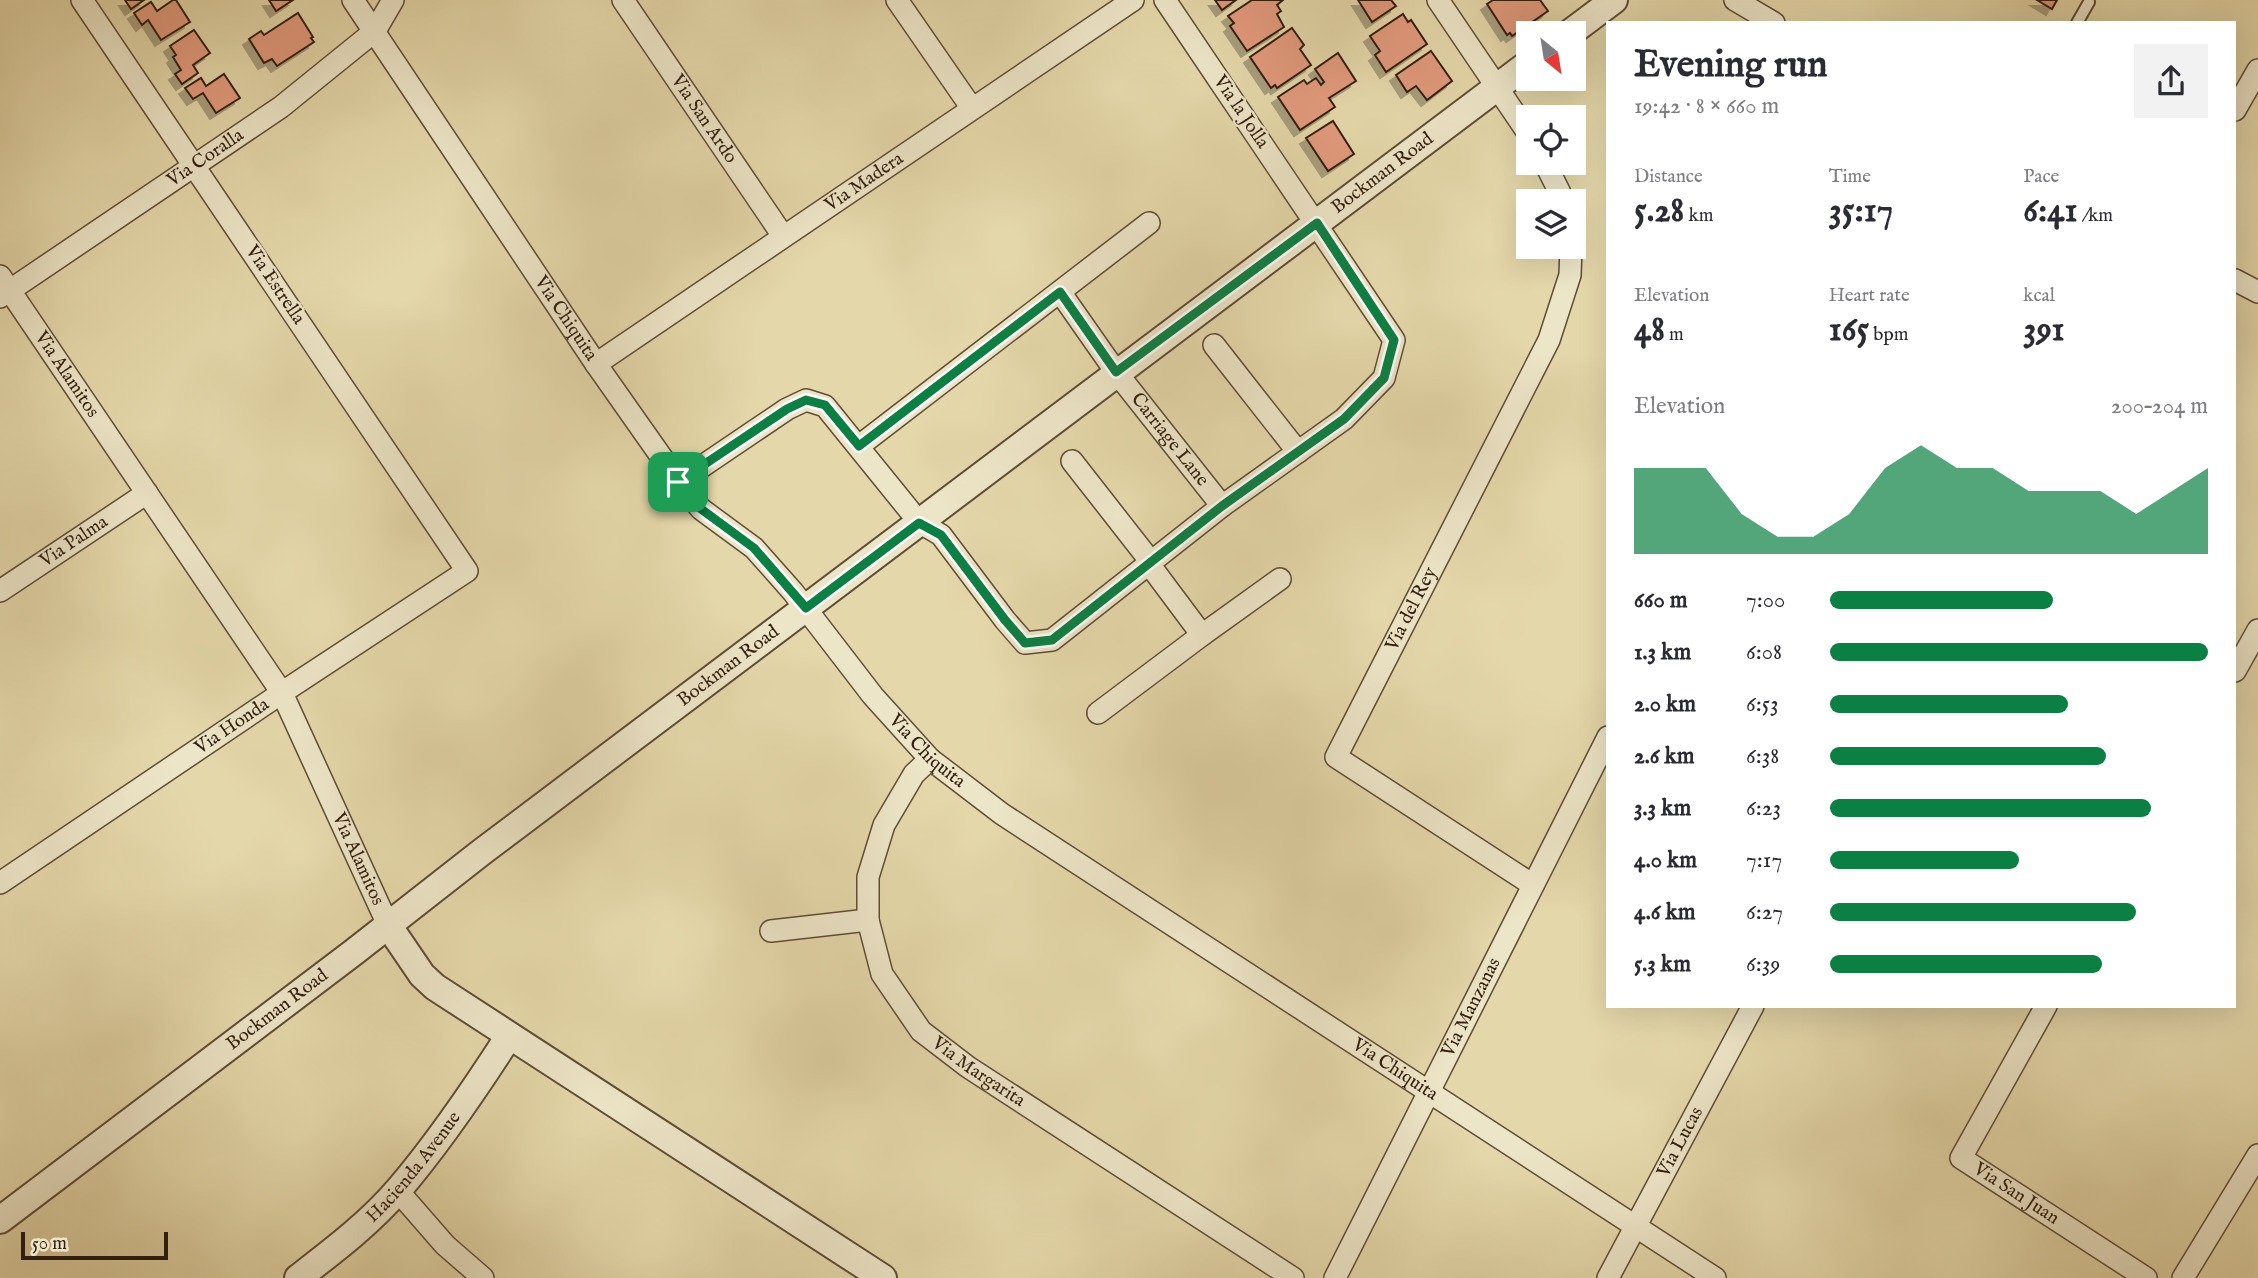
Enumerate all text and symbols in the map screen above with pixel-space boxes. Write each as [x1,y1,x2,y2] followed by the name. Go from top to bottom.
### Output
[1516,21,1586,91] north arrow
[1516,21,1586,259] map controls
[1634,42,1828,90] text: Evening run
[2134,44,2208,118] button: share
[665,69,742,168] street label: Via San Ardo
[1207,70,1275,154] street label: Via la Jolla
[1634,92,1779,121] text: 19:42 · 8 × 660 m
[1516,105,1586,175] button: locate
[162,123,249,193] street label: Via Coralla
[1327,127,1439,220] street label: Bockman Road
[819,147,909,218] street label: Via Madera
[1634,165,1703,189] text: Distance
[1829,165,1871,189] text: Time
[2023,165,2059,189] text: Pace
[1516,189,1586,259] button: layers
[1634,189,1684,234] text: 5.28
[1829,189,1893,234] text: 35:17
[2023,189,2078,234] text: 6:41
[1684,204,1713,228] text: km
[2078,204,2113,228] text: /km
[239,240,311,330] street label: Via Estrella
[528,270,603,366] street label: Via Chiquita
[1634,284,1709,308] text: Elevation
[1829,284,1910,308] text: Heart rate
[2023,284,2055,308] text: kcal
[1634,308,1665,353] text: 48
[1829,308,1869,353] text: 165
[2023,308,2065,353] text: 391
[1665,323,1684,347] text: m
[1869,323,1908,347] text: bpm
[28,326,104,422] street label: Via Alamitos
[1125,388,1214,492] street label: Carriage Lane
[1634,392,1725,421] text: Elevation
[2111,392,2208,421] text: 200–204 m
[648,452,708,512] pin
[659,463,697,501] icon: arrive
[34,510,113,574] street label: Via Palma
[1380,563,1443,656] street label: Via del Rey
[1634,586,1688,615] text: 660 m
[1746,586,1785,615] text: 7:00
[673,620,785,712] street label: Bockman Road
[1634,638,1691,667] text: 1.3 km
[1746,638,1782,667] text: 6:08
[1634,690,1696,719] text: 2.0 km
[1746,690,1779,719] text: 6:53
[190,692,275,761] street label: Via Honda
[883,708,971,794] street label: Via Chiquita
[1634,742,1695,771] text: 2.6 km
[1746,742,1779,771] text: 6:38
[1634,794,1691,823] text: 3.3 km
[1746,794,1781,823] text: 6:23
[326,808,389,909] street label: Via Alamitos
[1634,846,1697,875] text: 4.0 km
[1746,846,1782,875] text: 7:17
[1634,898,1696,927] text: 4.6 km
[1746,898,1783,927] text: 6:27
[1634,950,1691,979] text: 5.3 km
[1746,950,1780,979] text: 6:39
[1436,954,1507,1062] street label: Via Manzanas
[222,963,334,1056] street label: Bockman Road
[926,1031,1030,1113] street label: Via Margarita
[1347,1032,1443,1107] street label: Via Chiquita
[1651,1103,1709,1182] street label: Via Lucas
[361,1107,467,1228] street label: Hacienda Avenue
[1968,1157,2064,1230] street label: Via San Juan
[21,1229,168,1261] scale bar
[32,1232,67,1256] text: 50 m

